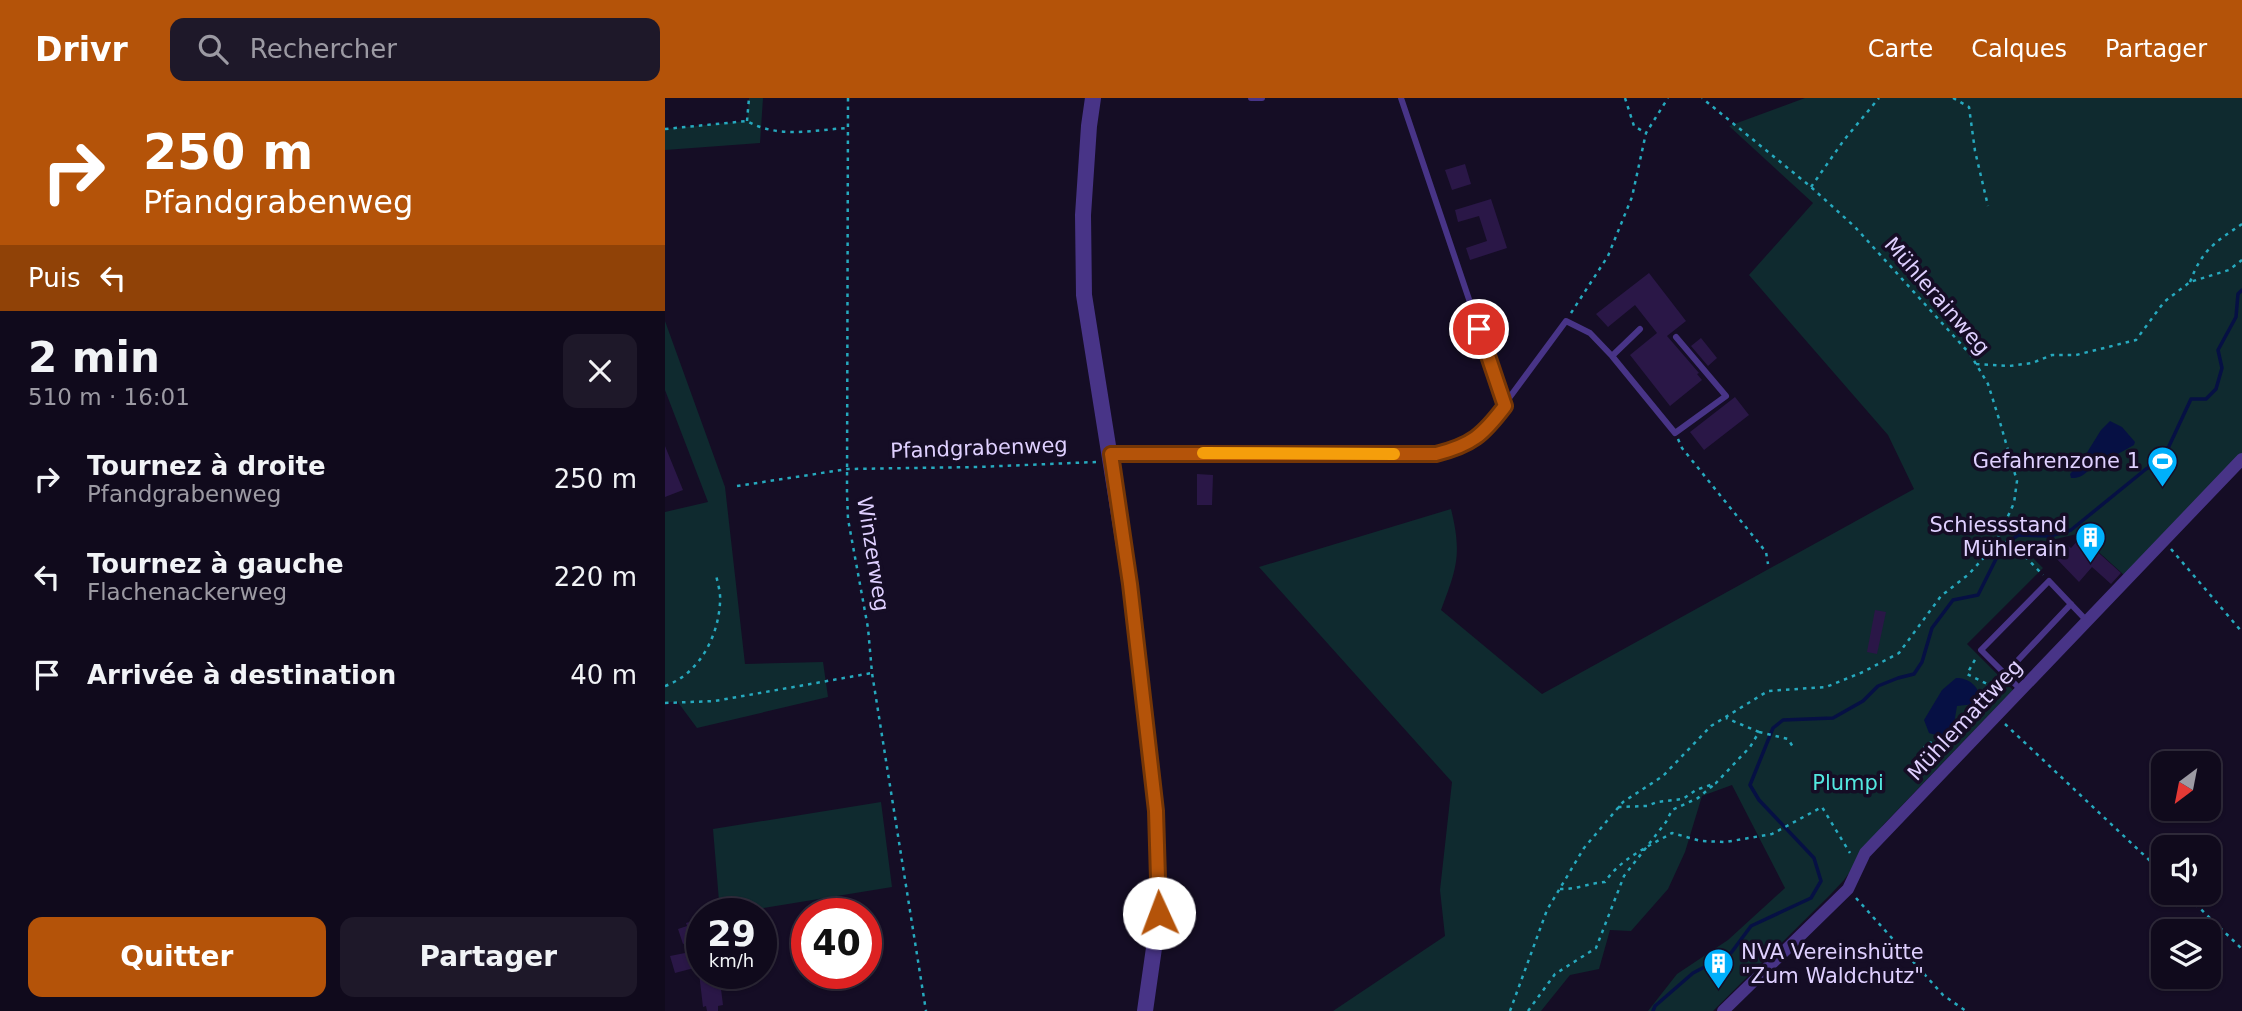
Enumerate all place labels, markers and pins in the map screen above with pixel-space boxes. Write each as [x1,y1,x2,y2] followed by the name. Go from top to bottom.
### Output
[1449,299,1509,359] pin
[2146,444,2180,488] sports icon: Gefahrenzone 1
[1973,449,2140,473] place label: Gefahrenzone 1
[1929,513,2067,561] place label: Schiessstand Mühlerain
[2073,520,2107,564] building icon: Schiessstand Mühlerain
[1741,940,1924,988] place label: NVA Vereinshütte "Zum Waldchutz"
[1701,947,1735,991] building icon: NVA Vereinshütte "Zum Waldchutz"

